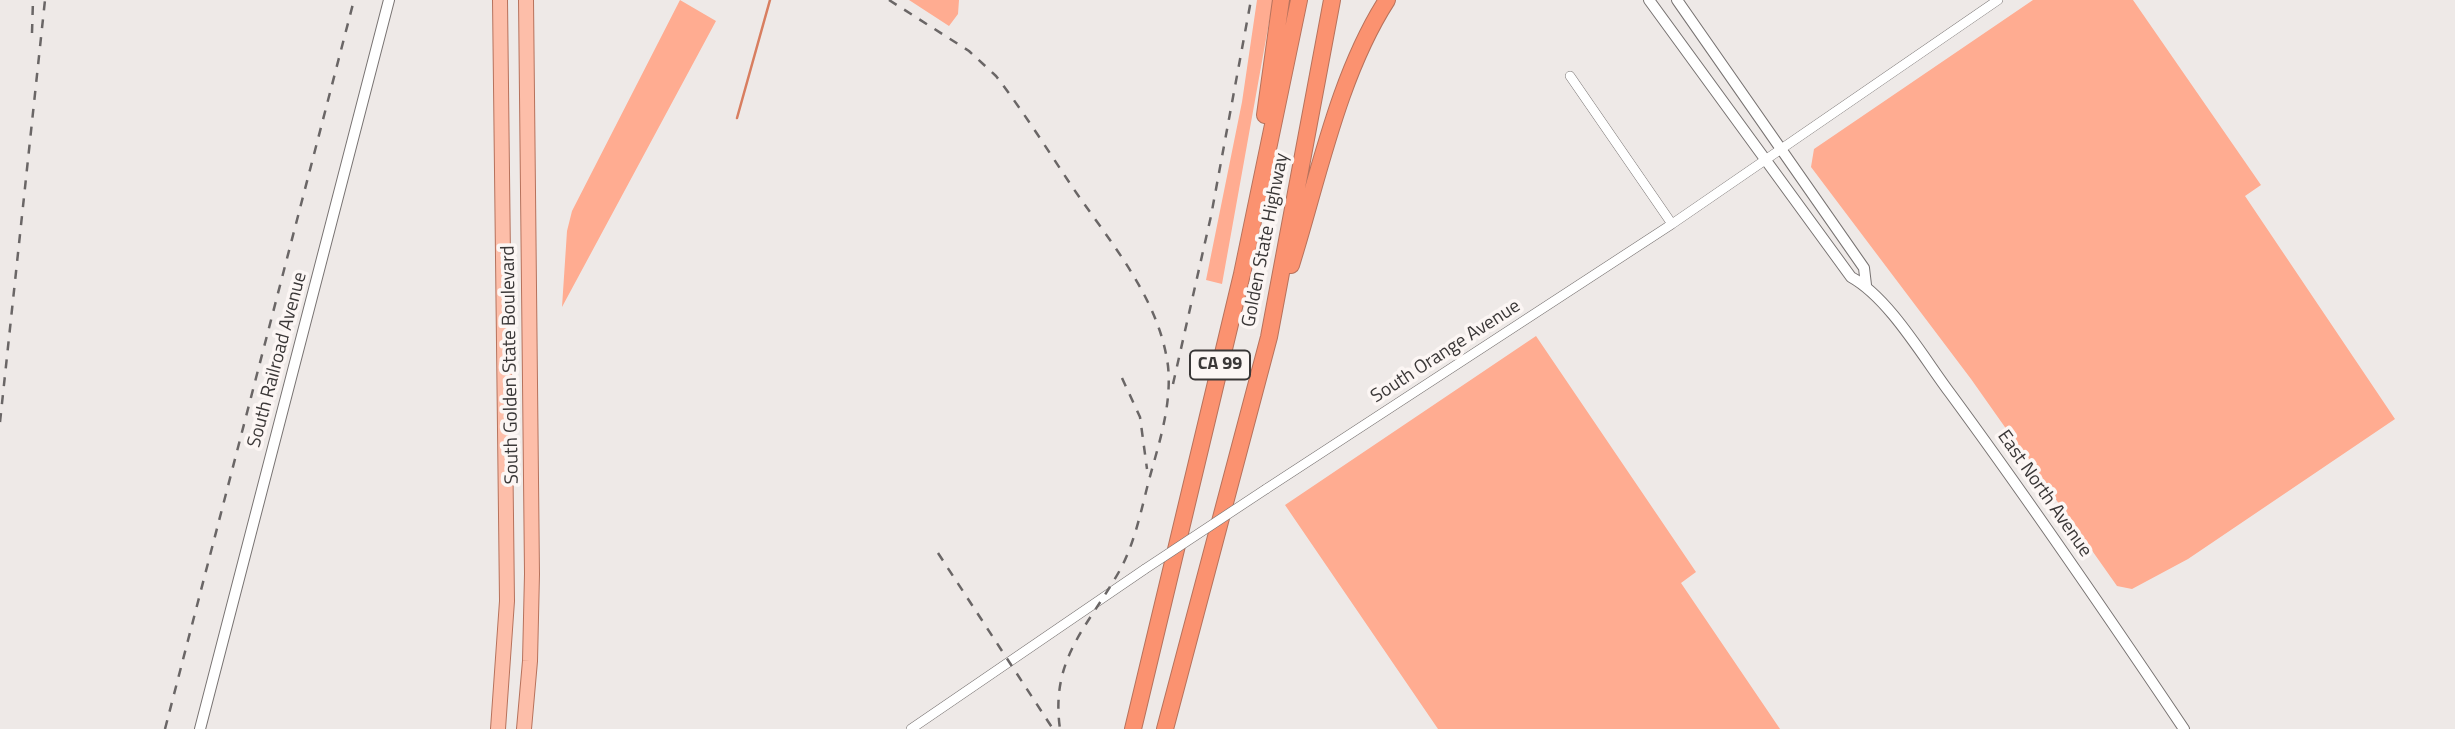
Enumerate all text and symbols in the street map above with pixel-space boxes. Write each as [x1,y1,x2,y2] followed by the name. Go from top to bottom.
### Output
[1238,151,1294,329] street label: Golden State Highway
[498,245,524,485] street label: South Golden State Boulevard
[244,270,312,450] street label: South Railroad Avenue
[1367,295,1525,409] street label: South Orange Avenue
[1190,351,1250,380] road number: CA 99
[1992,426,2096,562] street label: East North Avenue

